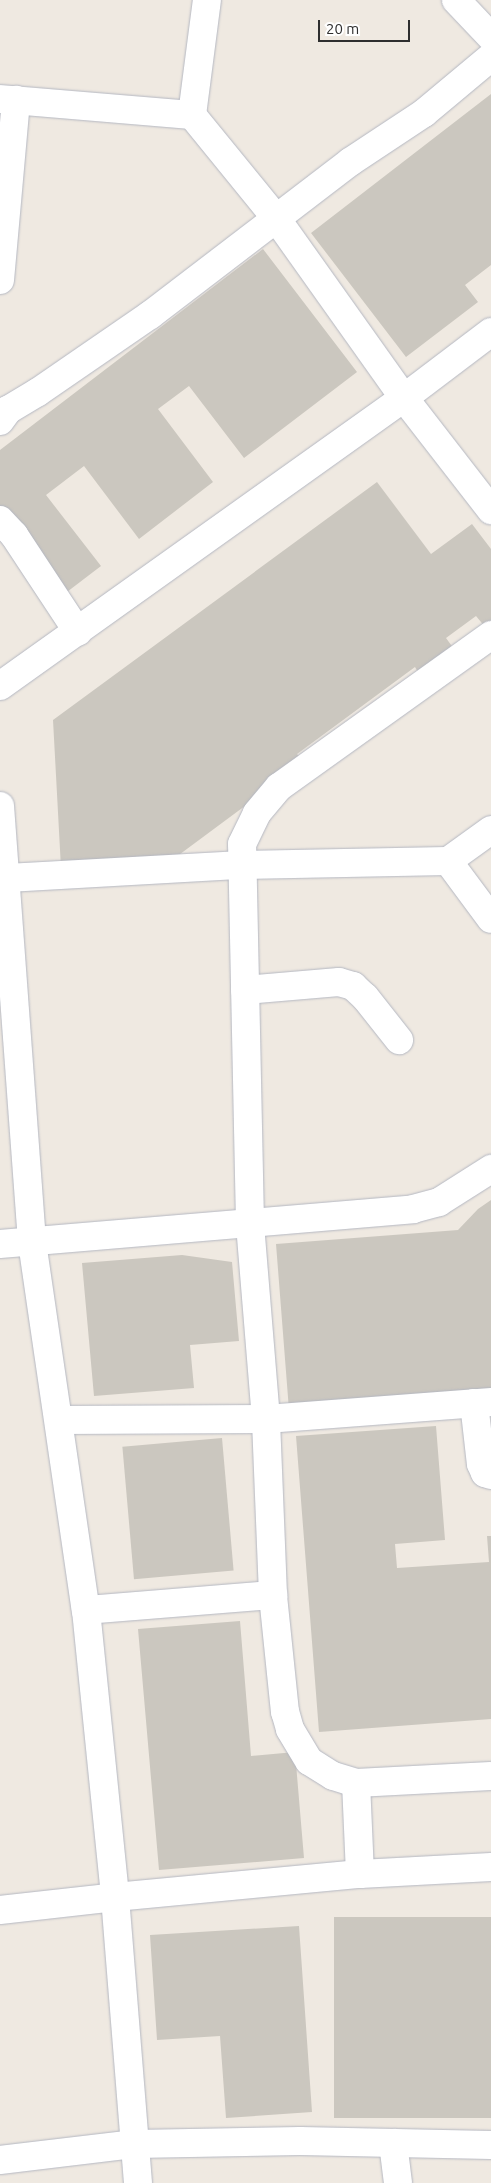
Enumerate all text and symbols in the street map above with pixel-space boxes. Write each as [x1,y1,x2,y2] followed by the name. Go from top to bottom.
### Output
[321,10,414,42] scale bar
[326,20,359,37] text: 20 m

